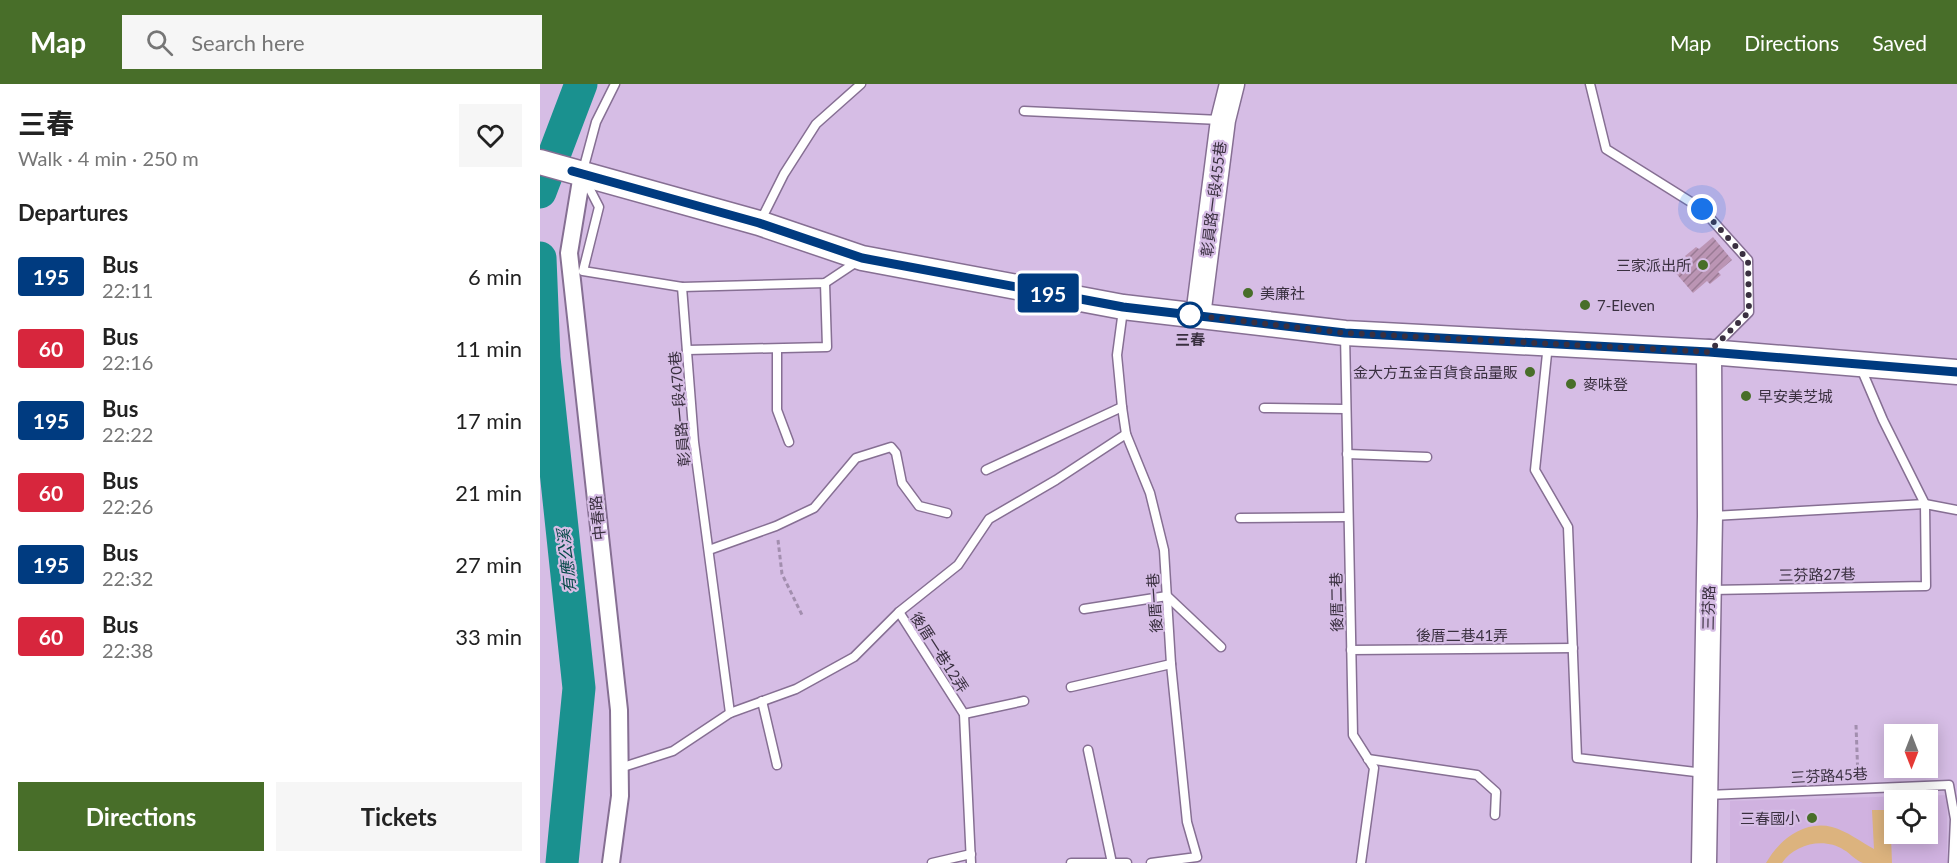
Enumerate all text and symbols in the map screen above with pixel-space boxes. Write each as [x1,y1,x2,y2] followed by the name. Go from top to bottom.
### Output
[122,15,542,69] search box
[30,25,86,59] text: Map
[143,26,176,59] icon: search
[191,29,305,56] text: Search here
[1670,30,1711,55] text: Map
[1744,30,1839,55] text: Directions
[1872,30,1927,55] text: Saved
[459,104,522,167] button: heart
[18,106,74,140] text: 三春
[1197,140,1229,258] street label: 彰員路一段455巷
[18,146,199,170] text: Walk · 4 min · 250 m
[1687,194,1717,224] your location
[18,199,128,226] text: Departures
[102,251,138,278] text: Bus
[1616,256,1691,274] place label: 三家派出所
[1696,258,1710,272] marker: 三家派出所
[468,263,522,290] text: 6 min
[33,264,69,289] text: 195
[1014,274,1082,312] line badge: 195
[102,278,153,302] text: 22:11
[1030,281,1066,306] text: 195
[1260,284,1305,302] place label: 美廉社
[1241,286,1255,300] marker: 美廉社
[1597,296,1655,314] place label: 7-Eleven
[1578,298,1592,312] marker: 7-Eleven
[1177,302,1203,328] marker: 三春
[102,323,138,350] text: Bus
[1175,330,1205,348] place label: 三春
[455,335,522,362] text: 11 min
[39,336,63,361] text: 60
[102,350,153,374] text: 22:16
[665,350,693,468] street label: 彰員路一段470巷
[1353,363,1518,381] place label: 金大方五金百貨食品量販
[1523,365,1537,379] marker: 金大方五金百貨食品量販
[1583,375,1628,393] place label: 麥味登
[1564,377,1578,391] marker: 麥味登
[1758,387,1833,405] place label: 早安美芝城
[1739,389,1753,403] marker: 早安美芝城
[102,395,138,422] text: Bus
[455,407,522,434] text: 17 min
[33,408,69,433] text: 195
[102,422,153,446] text: 22:22
[102,467,138,494] text: Bus
[455,479,522,506] text: 21 min
[39,480,63,505] text: 60
[102,494,153,518] text: 22:26
[586,495,608,541] street label: 中春路
[553,526,579,594] water label: 有應公溪
[102,539,138,566] text: Bus
[455,551,522,578] text: 27 min
[33,552,69,577] text: 195
[1778,564,1856,584] street label: 三芬路27巷
[102,566,153,590] text: 22:32
[1143,572,1165,634] street label: 後厝一巷
[1326,572,1346,632] street label: 後厝二巷
[1699,585,1717,631] street label: 三芬路
[907,608,973,696] street label: 後厝一巷12弄
[102,611,138,638] text: Bus
[455,623,522,650] text: 33 min
[39,624,63,649] text: 60
[1416,626,1508,644] street label: 後厝二巷41弄
[102,638,153,662] text: 22:38
[1884,724,1938,778] north arrow
[1884,724,1938,844] map controls
[1790,764,1868,786] street label: 三芬路45巷
[18,782,264,851] button: Directions
[276,782,522,851] button: Tickets
[1884,790,1938,844] button: locate
[1740,809,1800,827] place label: 三春國小
[1805,811,1819,825] marker: 三春國小

